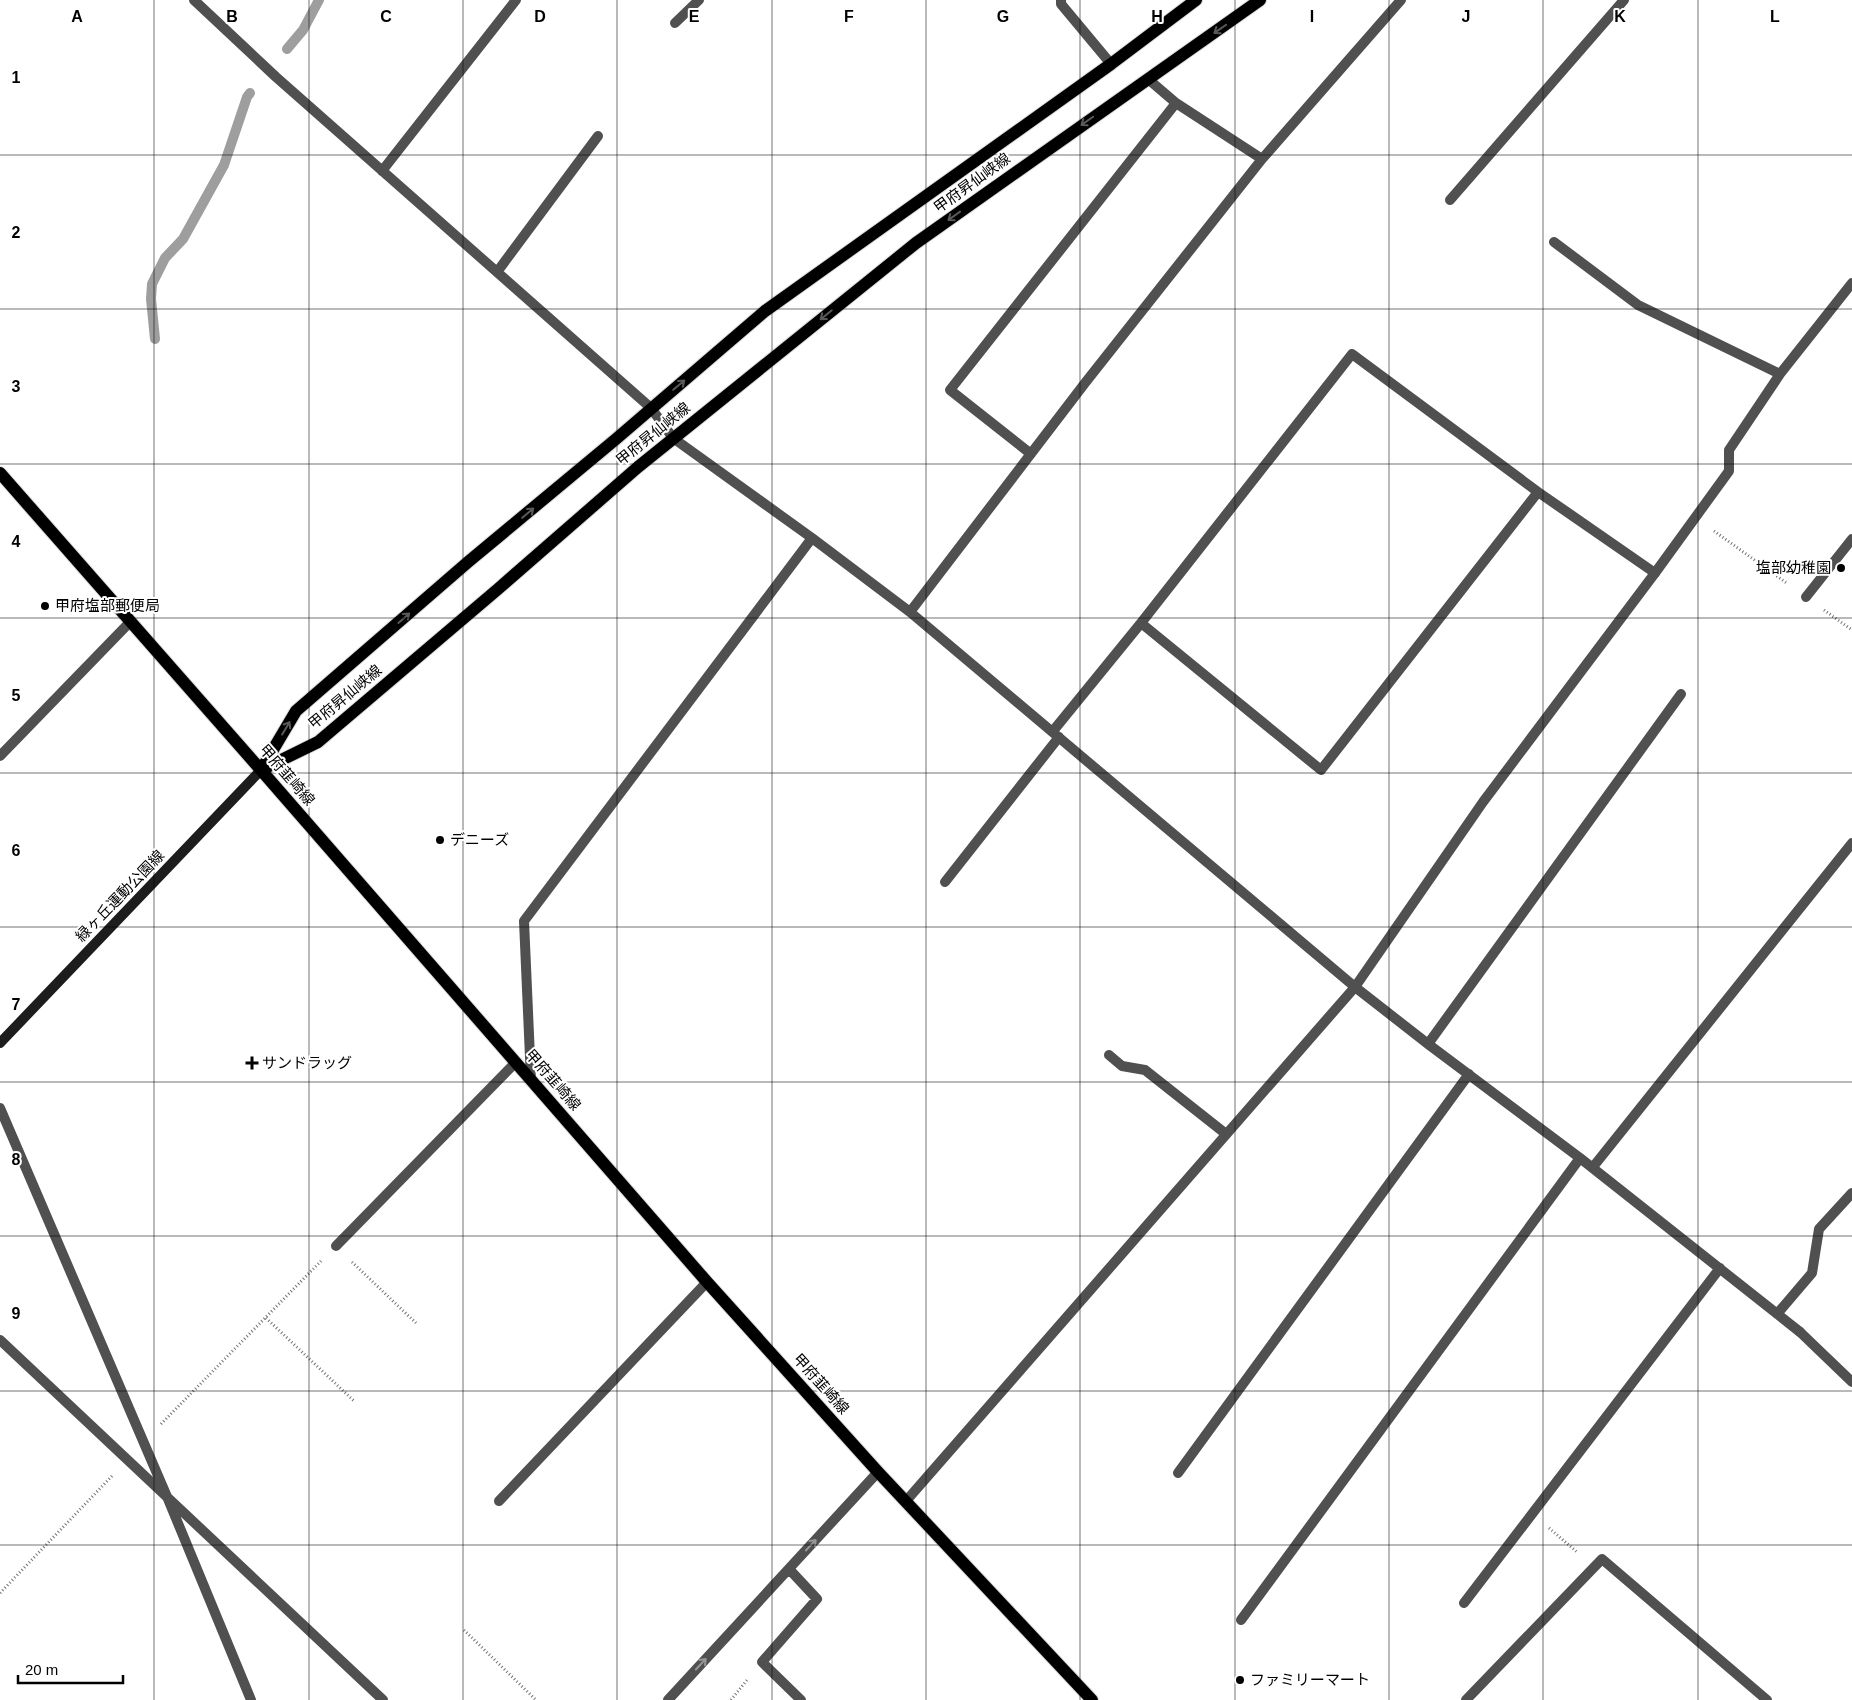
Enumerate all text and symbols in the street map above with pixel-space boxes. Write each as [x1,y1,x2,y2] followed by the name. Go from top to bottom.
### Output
[71,8,83,25] text: A
[226,8,238,25] text: B
[380,8,392,25] text: C
[534,8,546,25] text: D
[689,8,700,25] text: E
[844,8,854,25] text: F
[997,8,1009,25] text: G
[1151,8,1163,25] text: H
[1310,8,1314,25] text: I
[1462,8,1470,25] text: J
[1614,8,1626,25] text: K
[1770,8,1780,25] text: L
[1213,24,1227,34] one-way arrow
[12,69,21,86] text: 1
[1080,116,1094,126] one-way arrow
[930,149,1013,216] street label: 甲府昇仙峡線
[948,210,962,221] one-way arrow
[12,224,21,241] text: 2
[820,310,833,321] one-way arrow
[12,378,21,395] text: 3
[672,379,685,391] one-way arrow
[612,399,693,469] street label: 甲府昇仙峡線
[521,507,534,518] one-way arrow
[12,533,21,550] text: 4
[1756,559,1831,576] place label: 塩部幼稚園
[1835,562,1847,574] marker: 塩部幼稚園
[55,597,160,614] place label: 甲府塩部郵便局
[39,600,51,612] marker: 甲府塩部郵便局
[398,612,411,624] one-way arrow
[305,661,385,732] street label: 甲府昇仙峡線
[12,687,21,704] text: 5
[282,722,292,736] one-way arrow
[256,741,318,809] street label: 甲府韮崎線
[450,831,509,848] place label: デニーズ
[434,834,446,846] marker: デニーズ
[12,842,21,859] text: 6
[72,847,167,945] street label: 緑ヶ丘運動公園線
[12,996,21,1013] text: 7
[522,1046,584,1114] street label: 甲府韮崎線
[262,1054,352,1071] place label: サンドラッグ
[246,1057,258,1069] marker: サンドラッグ
[12,1151,21,1168] text: 8
[12,1305,21,1322] text: 9
[790,1350,853,1417] street label: 甲府韮崎線
[805,1538,817,1551] one-way arrow
[18,1652,122,1684] scale bar
[695,1658,707,1671] one-way arrow
[25,1661,58,1678] text: 20 m
[1250,1671,1370,1688] place label: ファミリーマート
[1234,1674,1246,1686] marker: ファミリーマート

